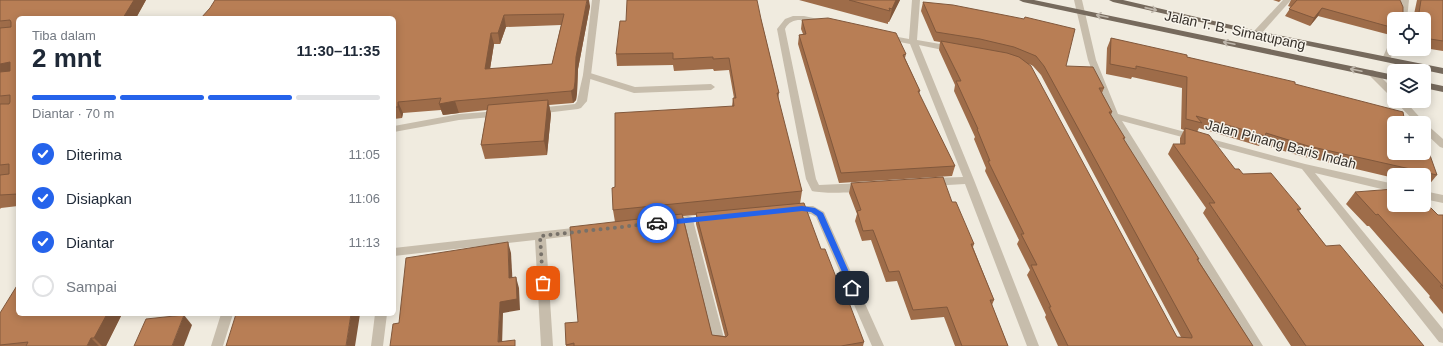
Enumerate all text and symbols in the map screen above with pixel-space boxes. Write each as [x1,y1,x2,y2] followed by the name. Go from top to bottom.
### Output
[1144,5,1157,13] one-way arrow
[1163,7,1307,53] street label: Jalan T. B. Simatupang
[1095,11,1108,19] one-way arrow
[1387,12,1431,212] map controls
[1387,12,1431,56] button: locate
[32,28,96,43] text: Tiba dalam
[1223,38,1236,46] one-way arrow
[297,42,380,59] text: 11:30–11:35
[32,43,101,73] text: 2 mnt
[1387,64,1431,108] button: layers
[1350,65,1363,73] one-way arrow
[32,106,114,121] text: Diantar · 70 m
[1204,116,1358,172] street label: Jalan Pinang Baris Indah
[1387,116,1431,160] button: +
[32,143,54,165] icon: check
[66,146,122,163] text: Diterima
[348,147,380,162] text: 11:05
[1387,168,1431,212] button: −
[32,187,54,209] icon: check
[66,190,132,207] text: Disiapkan
[348,191,380,206] text: 11:06
[637,203,677,243] courier
[646,212,668,234] icon: car
[32,231,54,253] icon: check
[66,234,114,251] text: Diantar
[348,235,380,250] text: 11:13
[526,266,560,300] pin
[835,271,869,305] pin
[532,272,554,294] icon: bag
[841,277,863,299] icon: home
[66,278,117,295] text: Sampai

